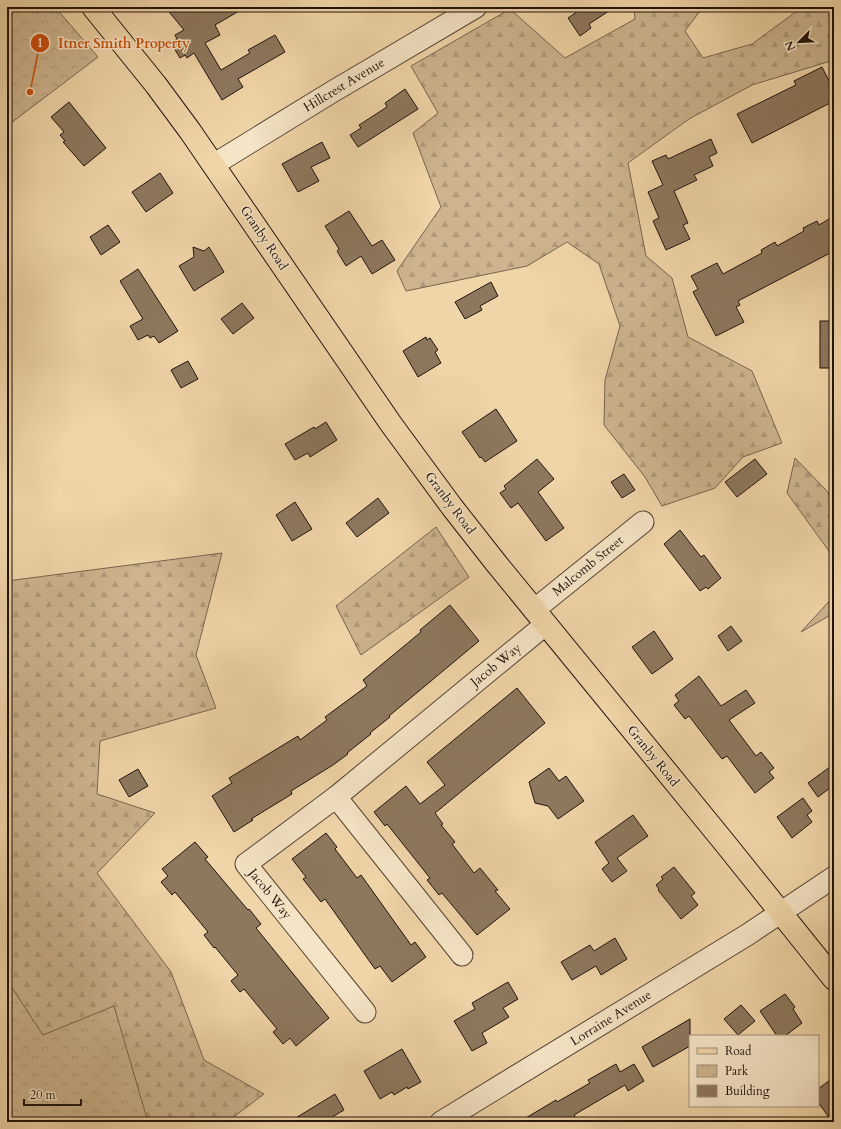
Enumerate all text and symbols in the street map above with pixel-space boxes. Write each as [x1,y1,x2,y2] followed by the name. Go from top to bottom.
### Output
[779,22,819,62] north arrow
[30,30,198,56] callout: Itner Smith Property
[58,34,190,53] text: Itner Smith Property
[37,35,43,51] text: 1
[781,38,799,53] text: N
[300,54,388,116] street label: Hillcrest Avenue
[236,202,292,274] street label: Granby Road
[421,468,479,538] street label: Granby Road
[549,532,627,600] street label: Malcomb Street
[465,639,525,692] street label: Jacob Way
[623,722,683,790] street label: Granby Road
[243,863,296,923] street label: Jacob Way
[567,986,655,1050] street label: Lorraine Avenue
[689,1035,819,1107] legend
[725,1043,752,1059] text: Road
[725,1063,749,1079] text: Park
[24,1081,81,1107] scale bar
[725,1083,770,1099] text: Building
[30,1087,57,1103] text: 20 m

